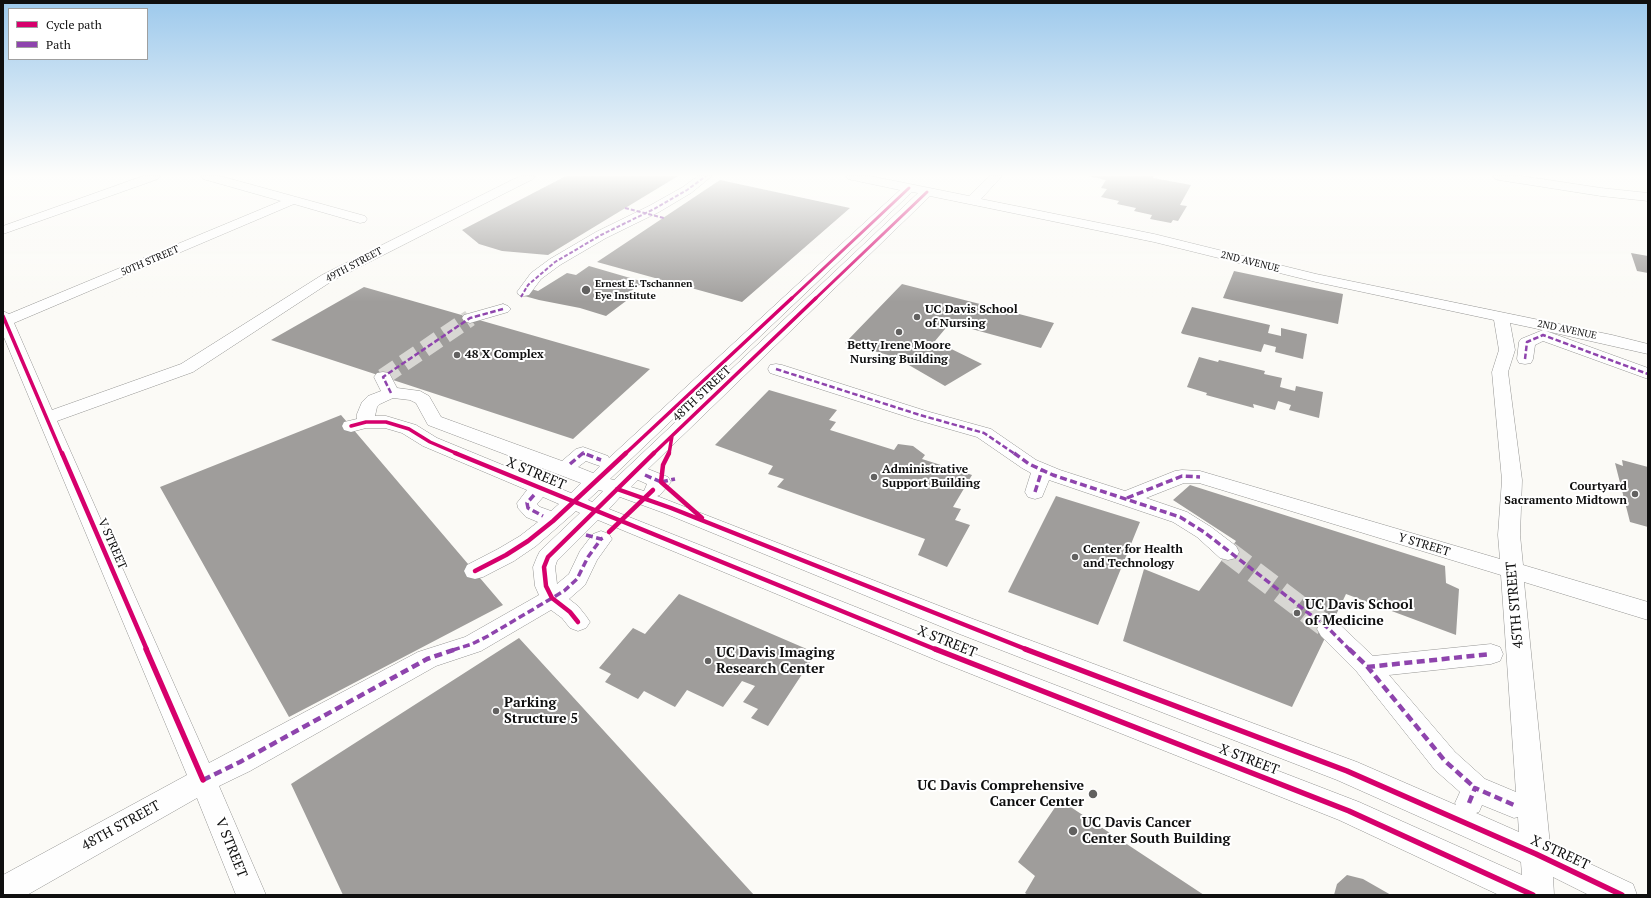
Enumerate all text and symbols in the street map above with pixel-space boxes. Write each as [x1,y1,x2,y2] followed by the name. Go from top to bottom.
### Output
[8,8,148,60] legend
[46,17,102,32] text: Cycle path
[46,37,71,52] text: Path
[119,243,181,279] street label: 50TH STREET
[324,245,384,285] street label: 49TH STREET
[1219,249,1281,275] street label: 2ND AVENUE
[595,278,692,302] place label: Ernest E. Tschannen Eye Institute
[580,284,592,296] marker: Ernest E. Tschannen Eye Institute
[925,303,1018,331] place label: UC Davis School of Nursing
[912,312,922,322] marker: UC Davis School of Nursing
[1536,318,1598,342] street label: 2ND AVENUE
[894,327,904,337] marker: Betty Irene Moore Nursing Building
[847,339,951,367] place label: Betty Irene Moore Nursing Building
[465,348,544,362] place label: 48 X Complex
[452,350,462,360] marker: 48 X Complex
[670,363,734,425] street label: 48TH STREET
[504,454,568,494] street label: X STREET
[882,463,980,491] place label: Administrative Support Building
[869,472,879,482] marker: Administrative Support Building
[1504,480,1627,508] place label: Courtyard Sacramento Midtown
[1630,489,1640,499] marker: Courtyard Sacramento Midtown
[94,516,130,572] street label: V STREET
[1396,530,1452,560] street label: Y STREET
[1083,543,1183,571] place label: Center for Health and Technology
[1070,552,1080,562] marker: Center for Health and Technology
[1503,561,1527,649] street label: 45TH STREET
[1305,597,1413,630] place label: UC Davis School of Medicine
[1292,608,1302,618] marker: UC Davis School of Medicine
[915,622,979,662] street label: X STREET
[716,645,835,678] place label: UC Davis Imaging Research Center
[703,656,713,666] marker: UC Davis Imaging Research Center
[504,695,578,728] place label: Parking Structure 5
[491,706,501,716] marker: Parking Structure 5
[1217,741,1281,779] street label: X STREET
[917,778,1084,810] place label: UC Davis Comprehensive Cancer Center
[1087,788,1099,800] marker: UC Davis Comprehensive Cancer Center
[79,798,163,854] street label: 48TH STREET
[1082,815,1230,848] place label: UC Davis Cancer Center South Building
[211,816,251,880] street label: V STREET
[1067,825,1079,837] marker: UC Davis Cancer Center South Building
[1528,832,1592,874] street label: X STREET

